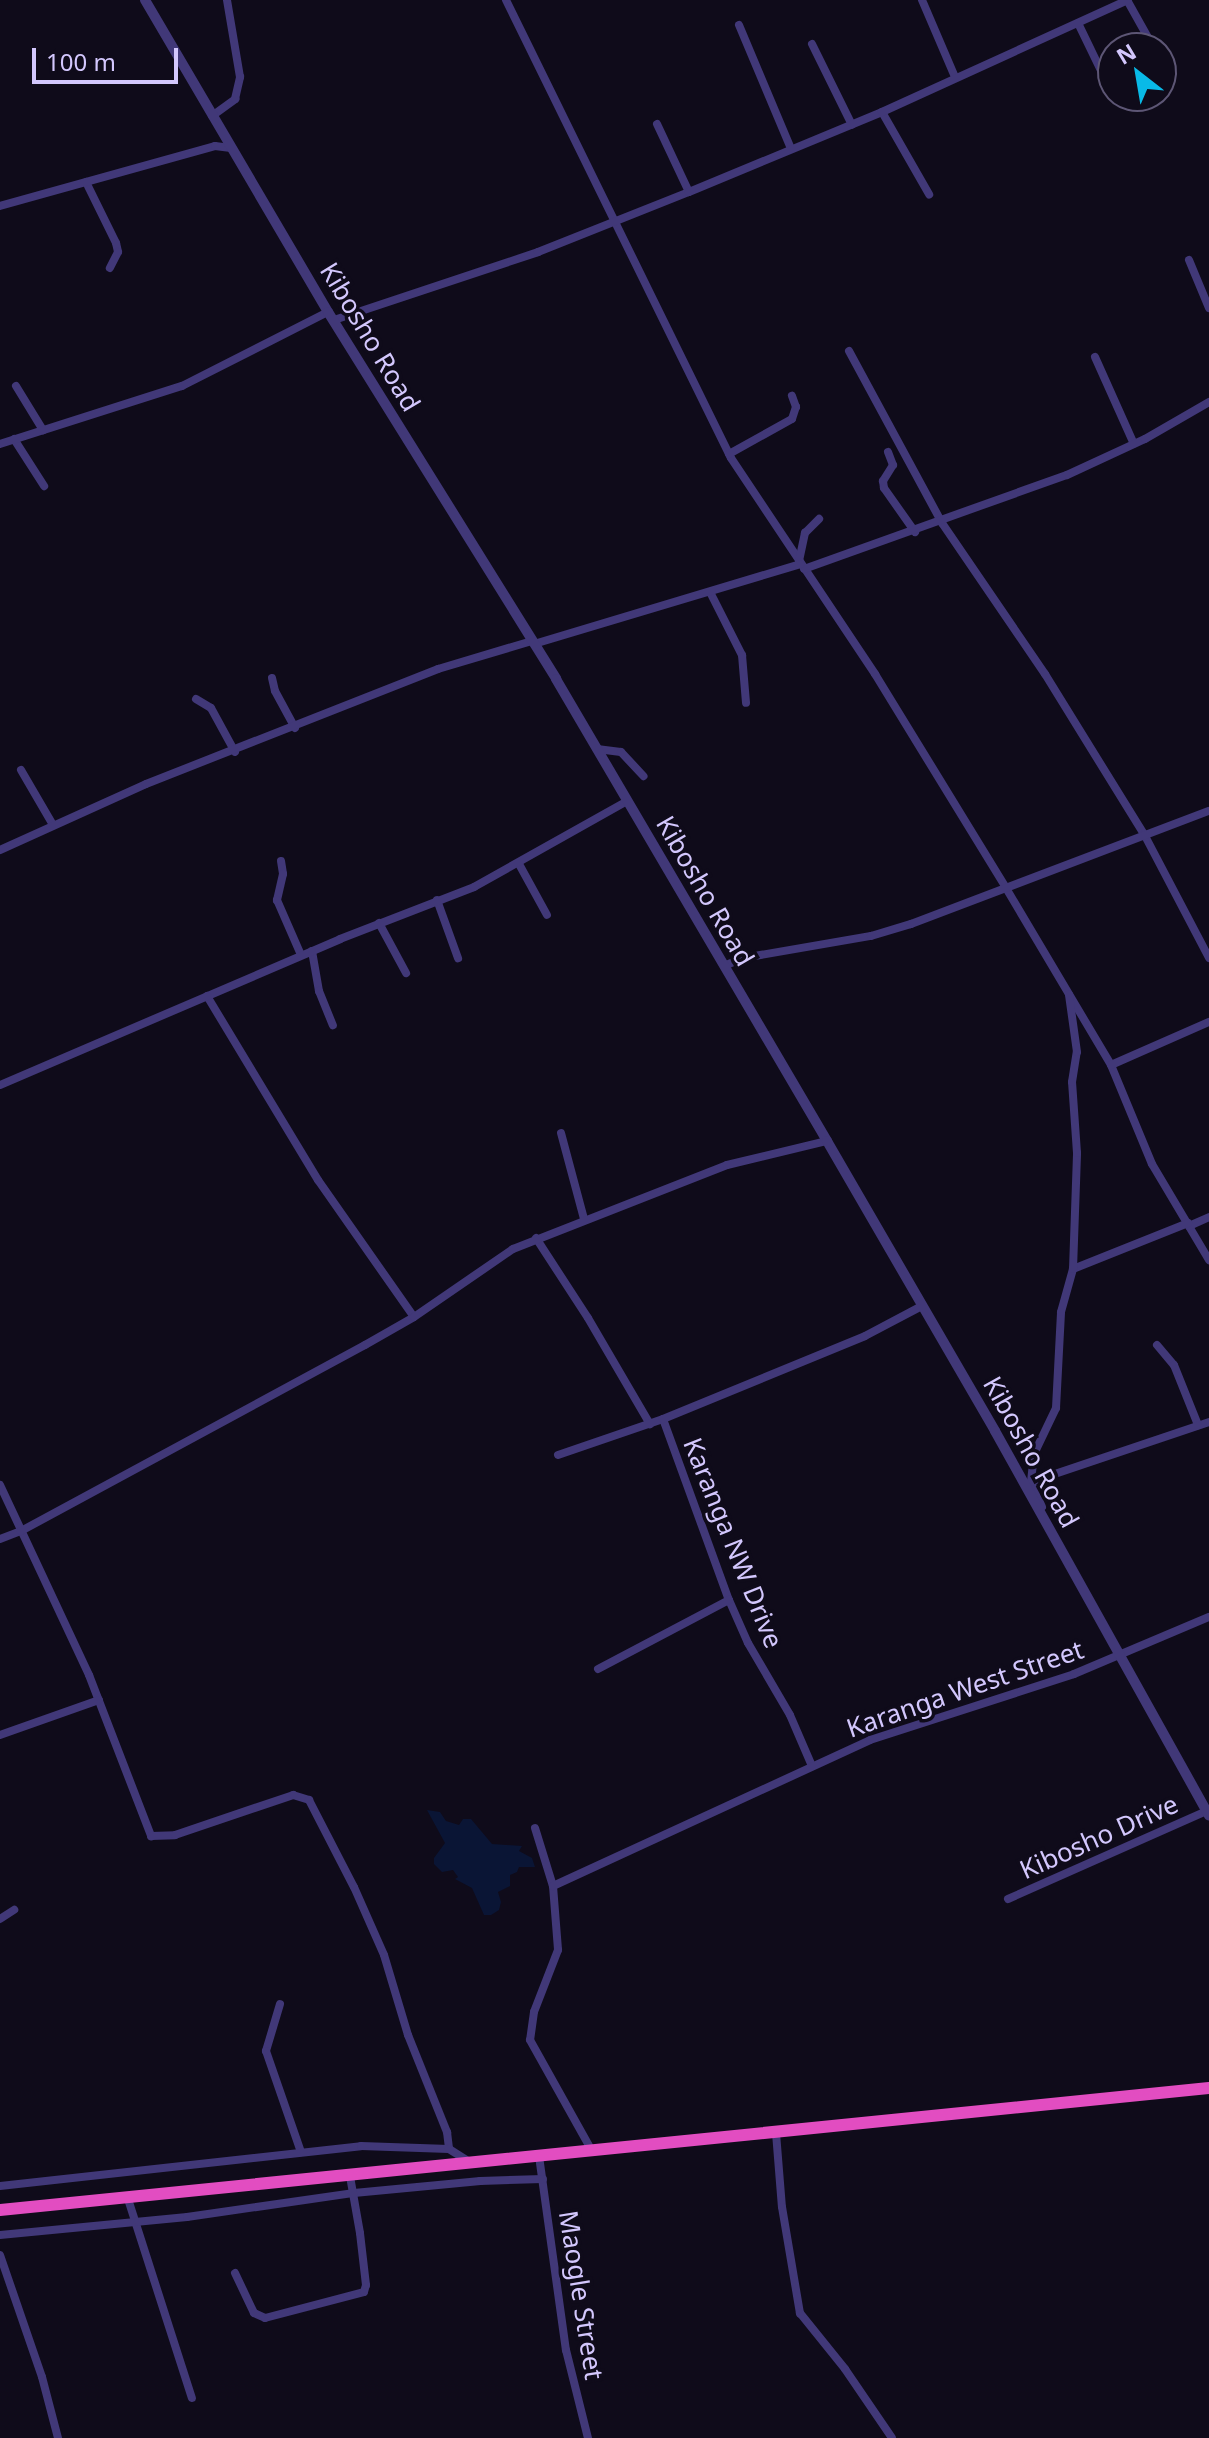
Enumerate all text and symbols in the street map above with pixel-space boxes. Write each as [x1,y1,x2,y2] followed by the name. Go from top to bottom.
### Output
[36,32,182,82] scale bar
[1097,32,1177,112] north arrow
[1110,36,1141,71] text: N
[46,45,116,78] text: 100 m
[313,257,427,417] street label: Kibosho Road
[649,810,761,972] street label: Kibosho Road
[977,1371,1085,1533] street label: Kibosho Road
[677,1433,789,1653] street label: Karanga NW Drive
[842,1634,1088,1744] street label: Karanga West Street
[1015,1788,1183,1886] street label: Kibosho Drive
[552,2208,610,2382] street label: Maogle Street

